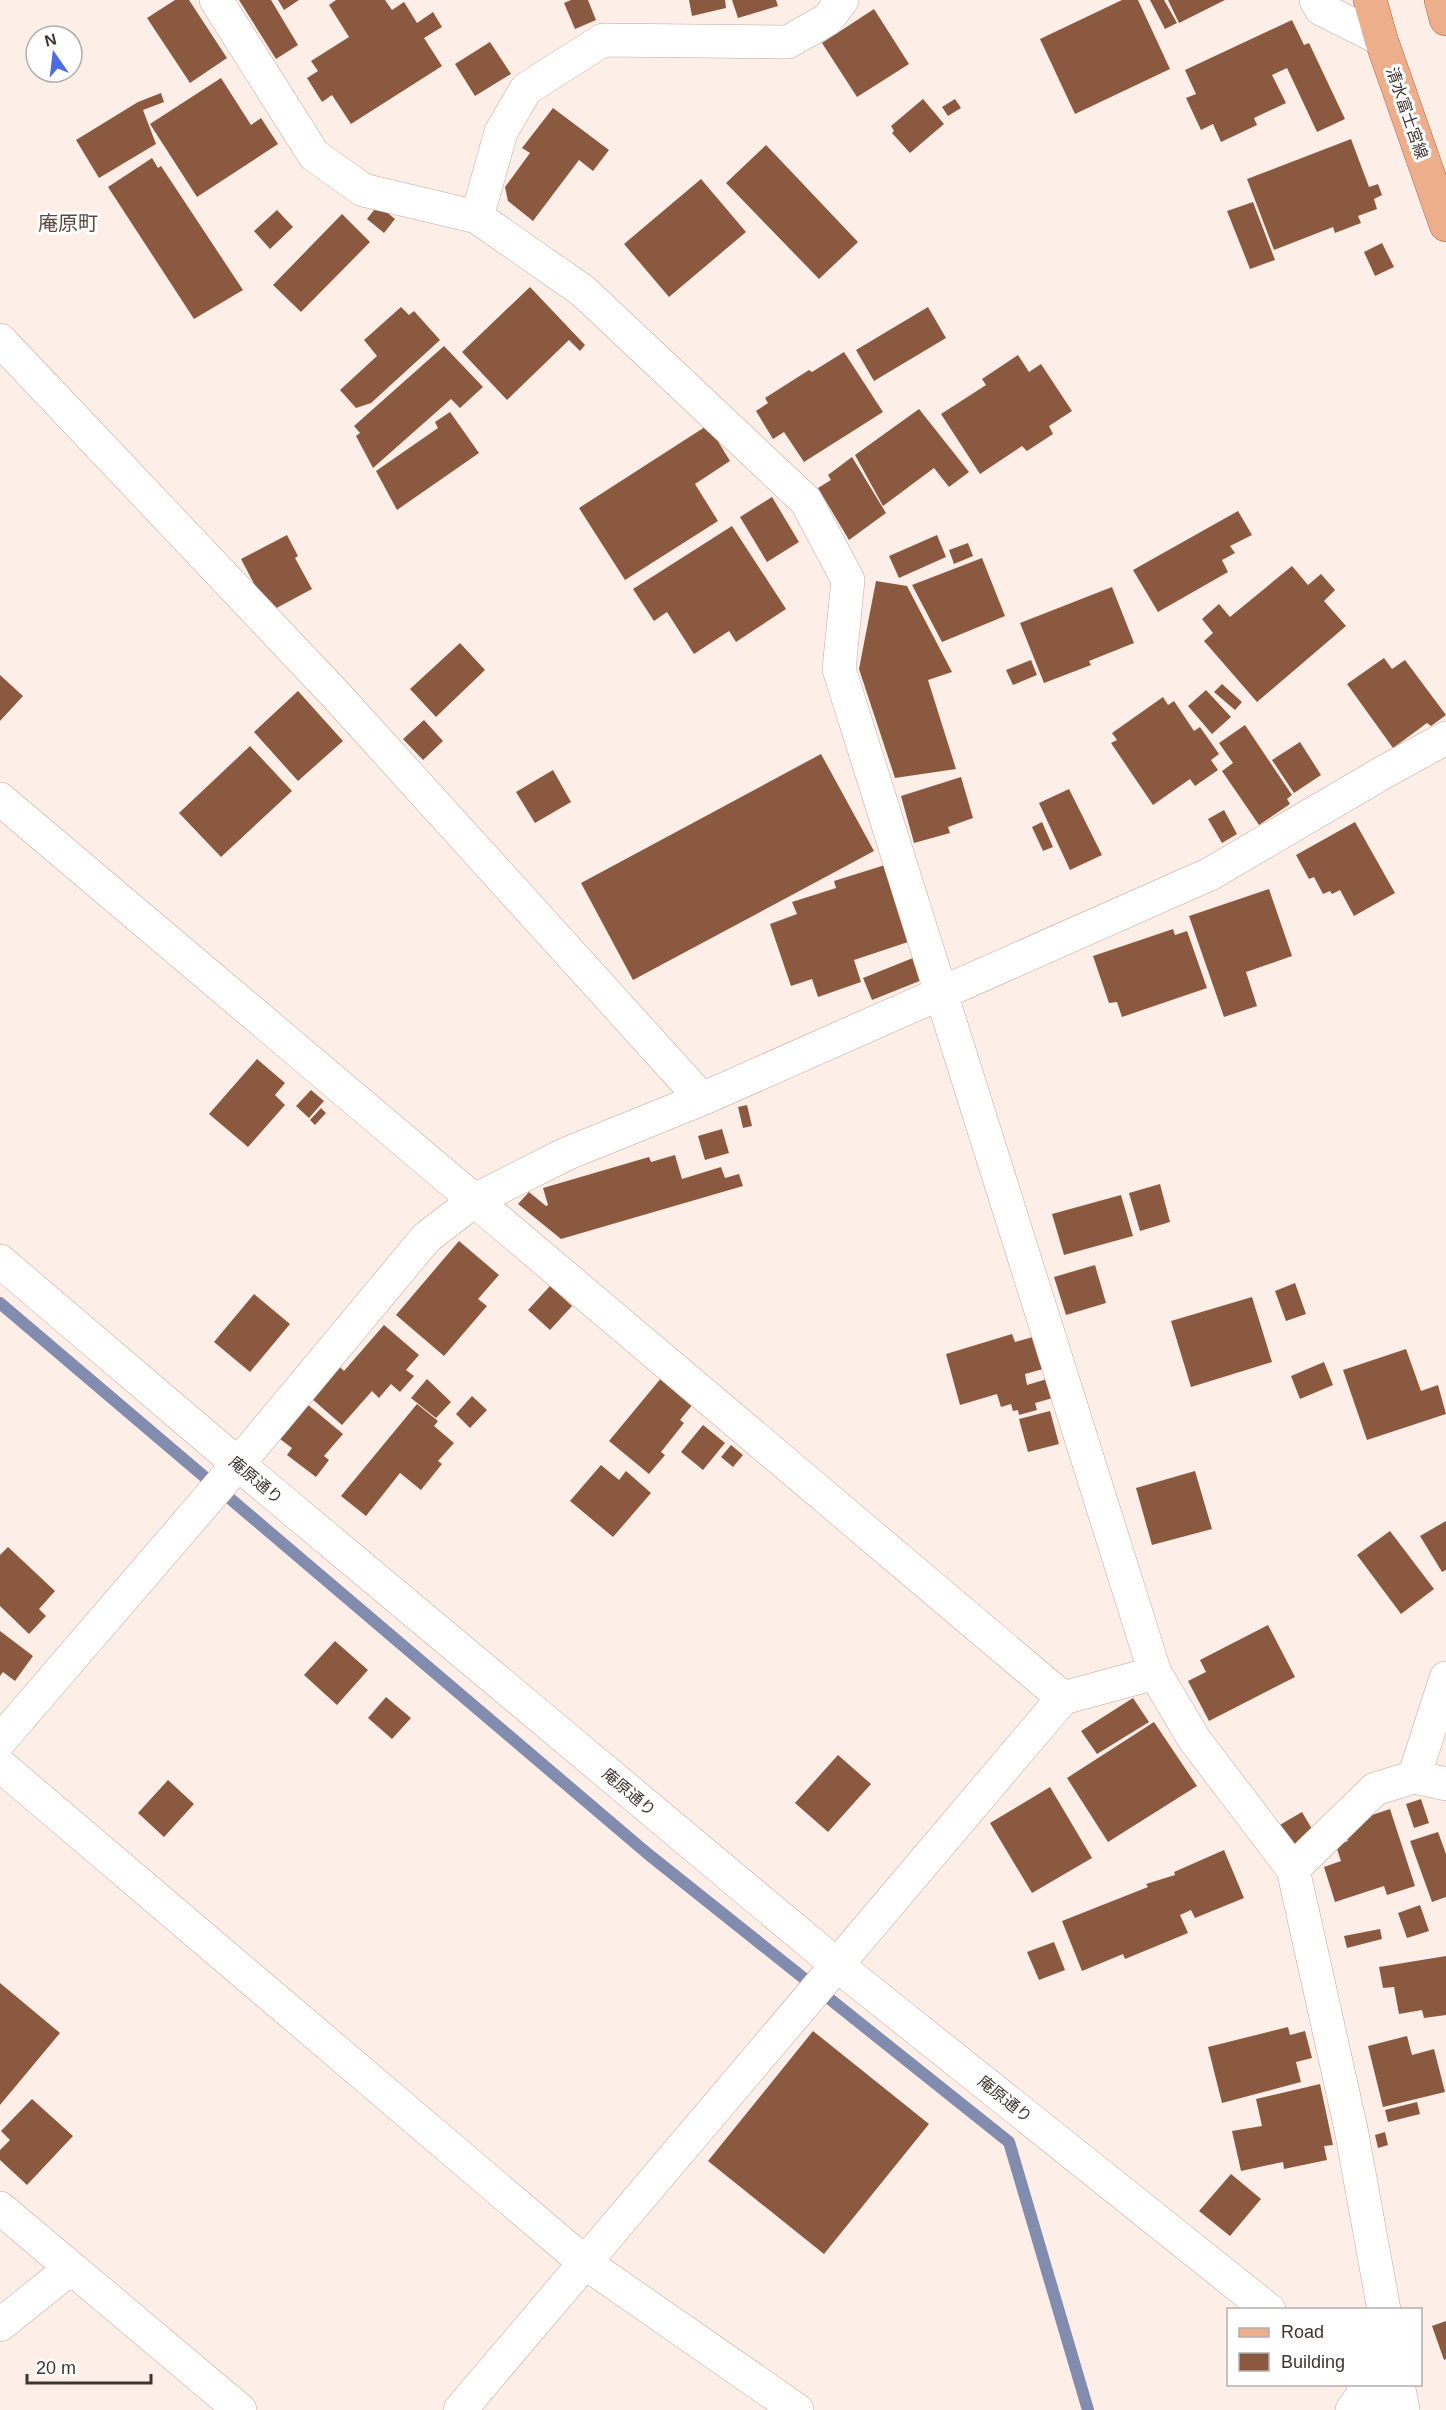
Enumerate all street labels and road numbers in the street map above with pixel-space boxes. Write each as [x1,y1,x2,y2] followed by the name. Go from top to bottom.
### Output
[1383,65,1431,161] street label: 清水富士宮線
[226,1453,286,1507] street label: 庵原通り
[599,1765,659,1819] street label: 庵原通り
[975,2072,1035,2126] street label: 庵原通り

